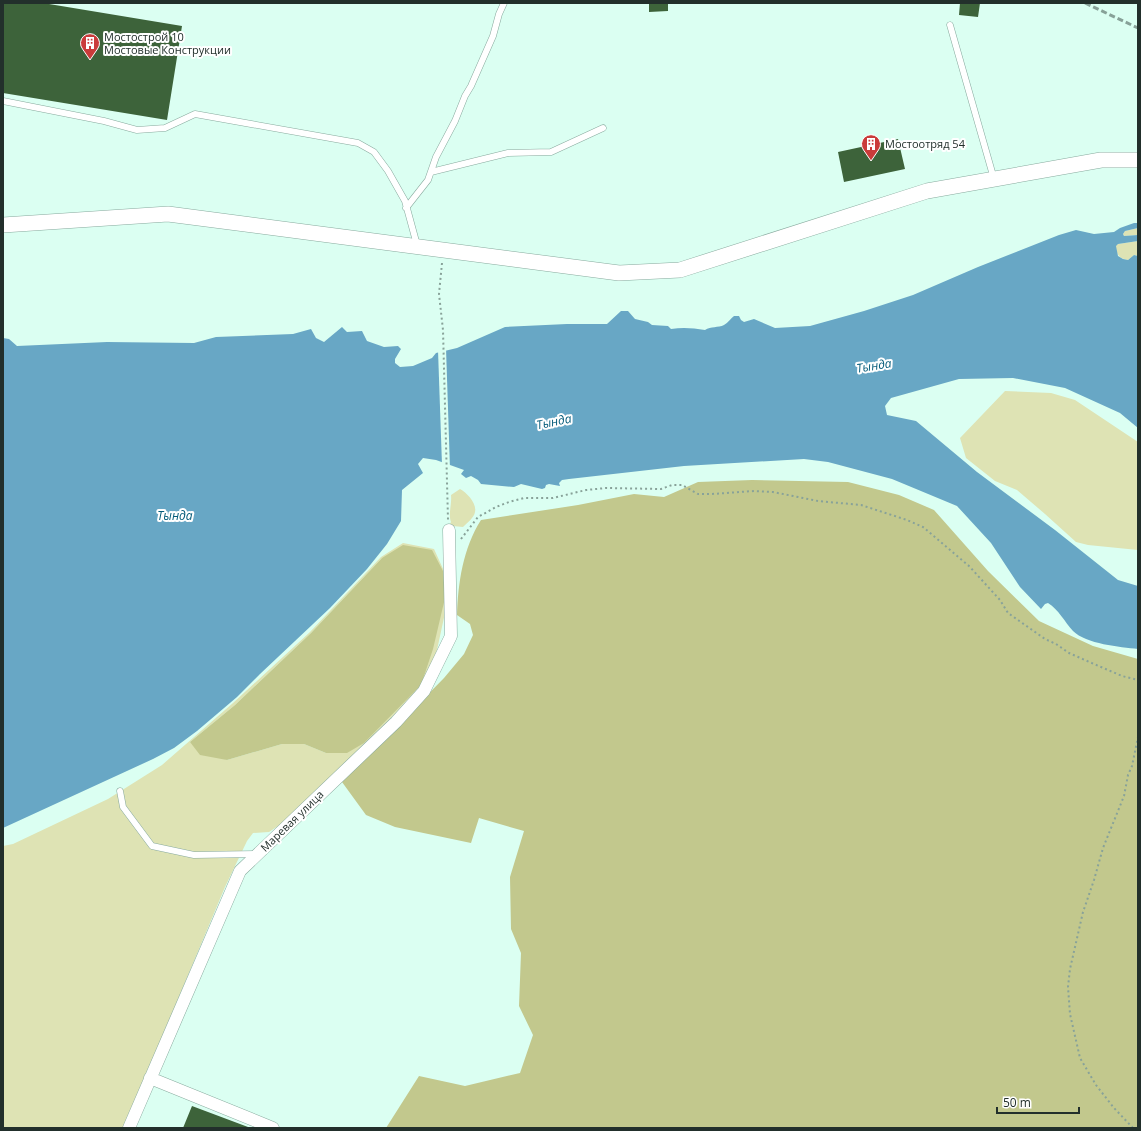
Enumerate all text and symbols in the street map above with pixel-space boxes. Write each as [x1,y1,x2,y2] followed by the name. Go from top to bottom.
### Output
[104,29,231,57] place label: Мостострой 10 Мостовые Конструкции
[79,32,101,60] building icon: Мостострой 10 Мостовые Конструкции
[860,133,882,161] building icon: Мостоотряд 54
[885,136,966,151] place label: Мостоотряд 54
[855,354,893,377] water label: Тында
[535,409,573,433] water label: Тында
[157,507,193,524] water label: Тында
[257,787,326,855] street label: Маревая улица
[997,1089,1079,1115] scale bar
[1003,1094,1031,1111] text: 50 m

